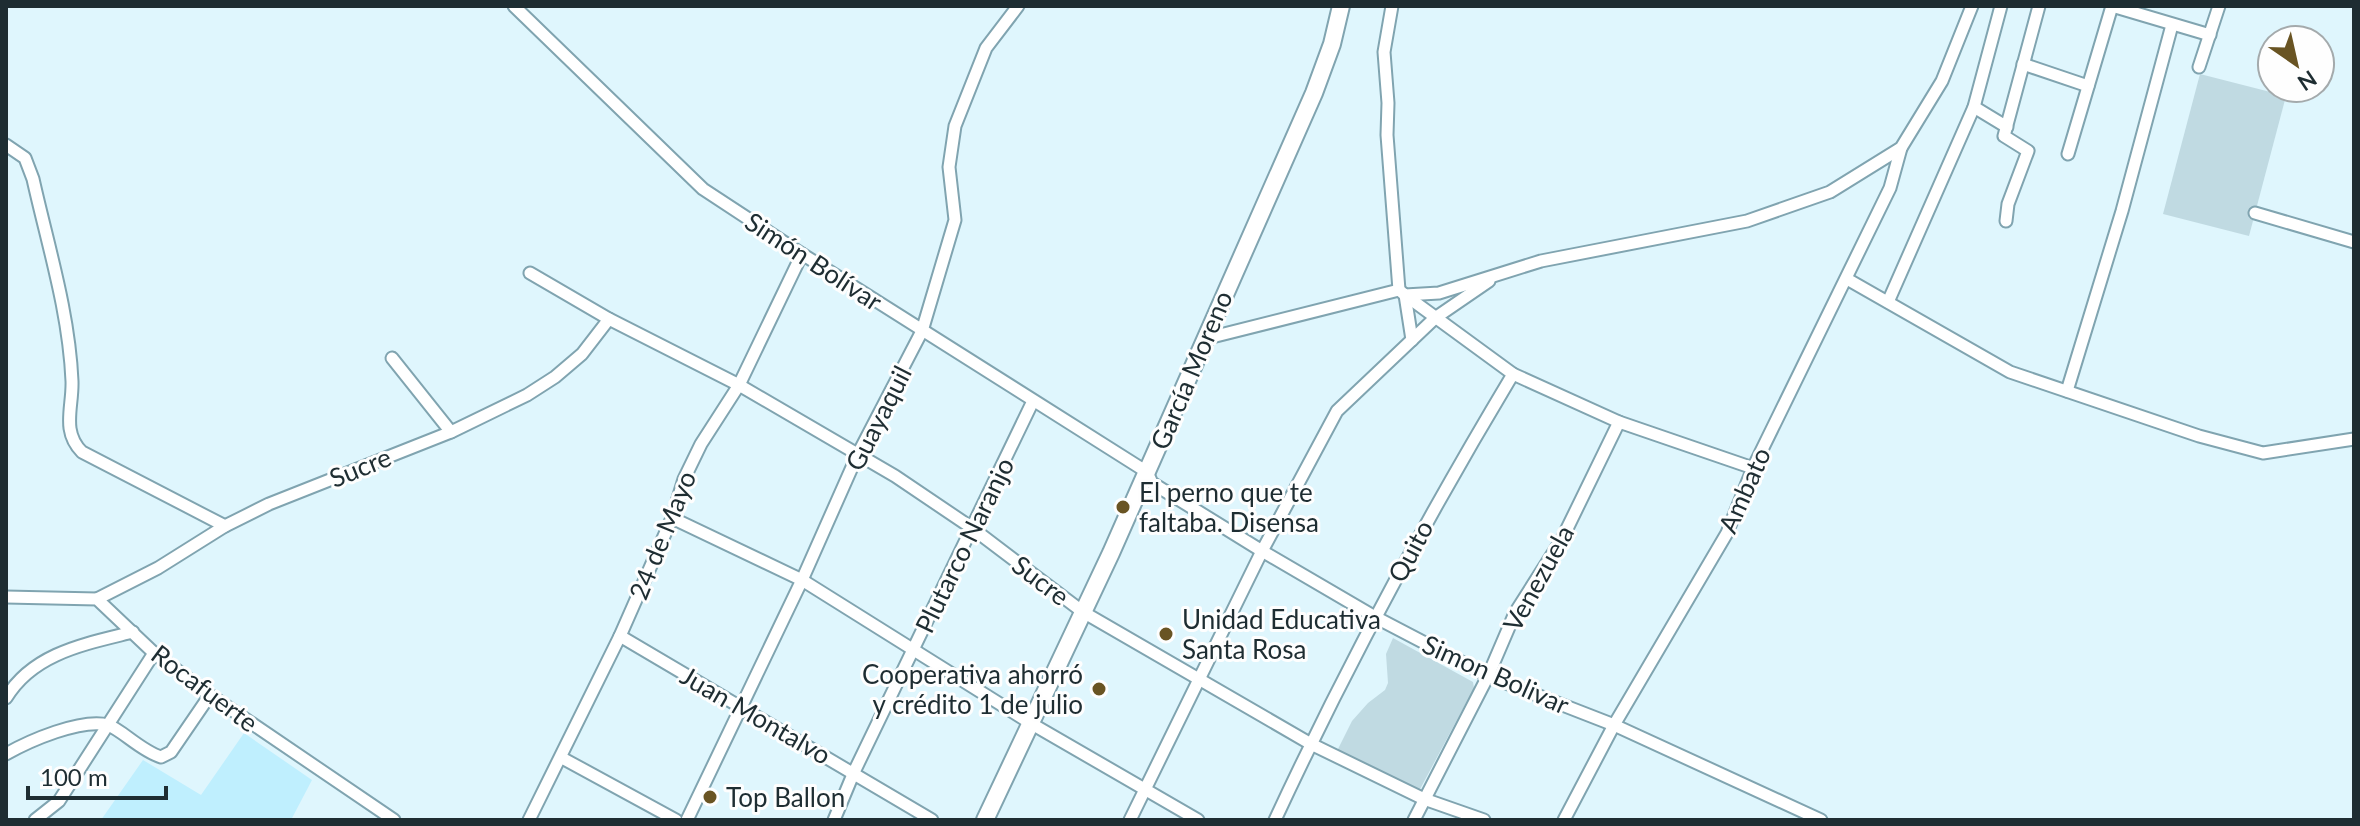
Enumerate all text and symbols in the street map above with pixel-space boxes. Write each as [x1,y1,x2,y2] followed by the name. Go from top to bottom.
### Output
[2256,24,2336,104] north arrow
[2293,65,2322,97] text: N
[740,205,889,317] street label: Simón Bolívar
[1143,286,1239,454] street label: García Moreno
[838,360,918,476] street label: Guayaquil
[325,440,395,494] street label: Sucre
[1711,442,1777,538] street label: Ambato
[908,452,1020,638] street label: Plutarco Naranjo
[622,466,702,604] street label: 24 de Mayo
[1139,476,1319,538] place label: El perno que te faltaba. Disensa
[1114,498,1132,516] marker: El perno que te faltaba. Disensa
[1381,515,1439,587] street label: Quito
[1496,519,1580,637] street label: Venezuela
[1006,548,1076,612] street label: Sucre
[1182,603,1381,665] place label: Unidad Educativa Santa Rosa
[1157,625,1175,643] marker: Unidad Educativa Santa Rosa
[1418,627,1575,721] street label: Simon Bolivar
[145,638,265,738] street label: Rocafuerte
[862,658,1083,720] place label: Cooperativa ahorró y crédito 1 de julio
[675,659,837,771] street label: Juan Montalvo
[1090,680,1108,698] marker: Cooperativa ahorró y crédito 1 de julio
[28,750,166,800] scale bar
[40,762,108,791] text: 100 m
[726,781,845,813] place label: Top Ballon
[701,788,719,806] marker: Top Ballon

